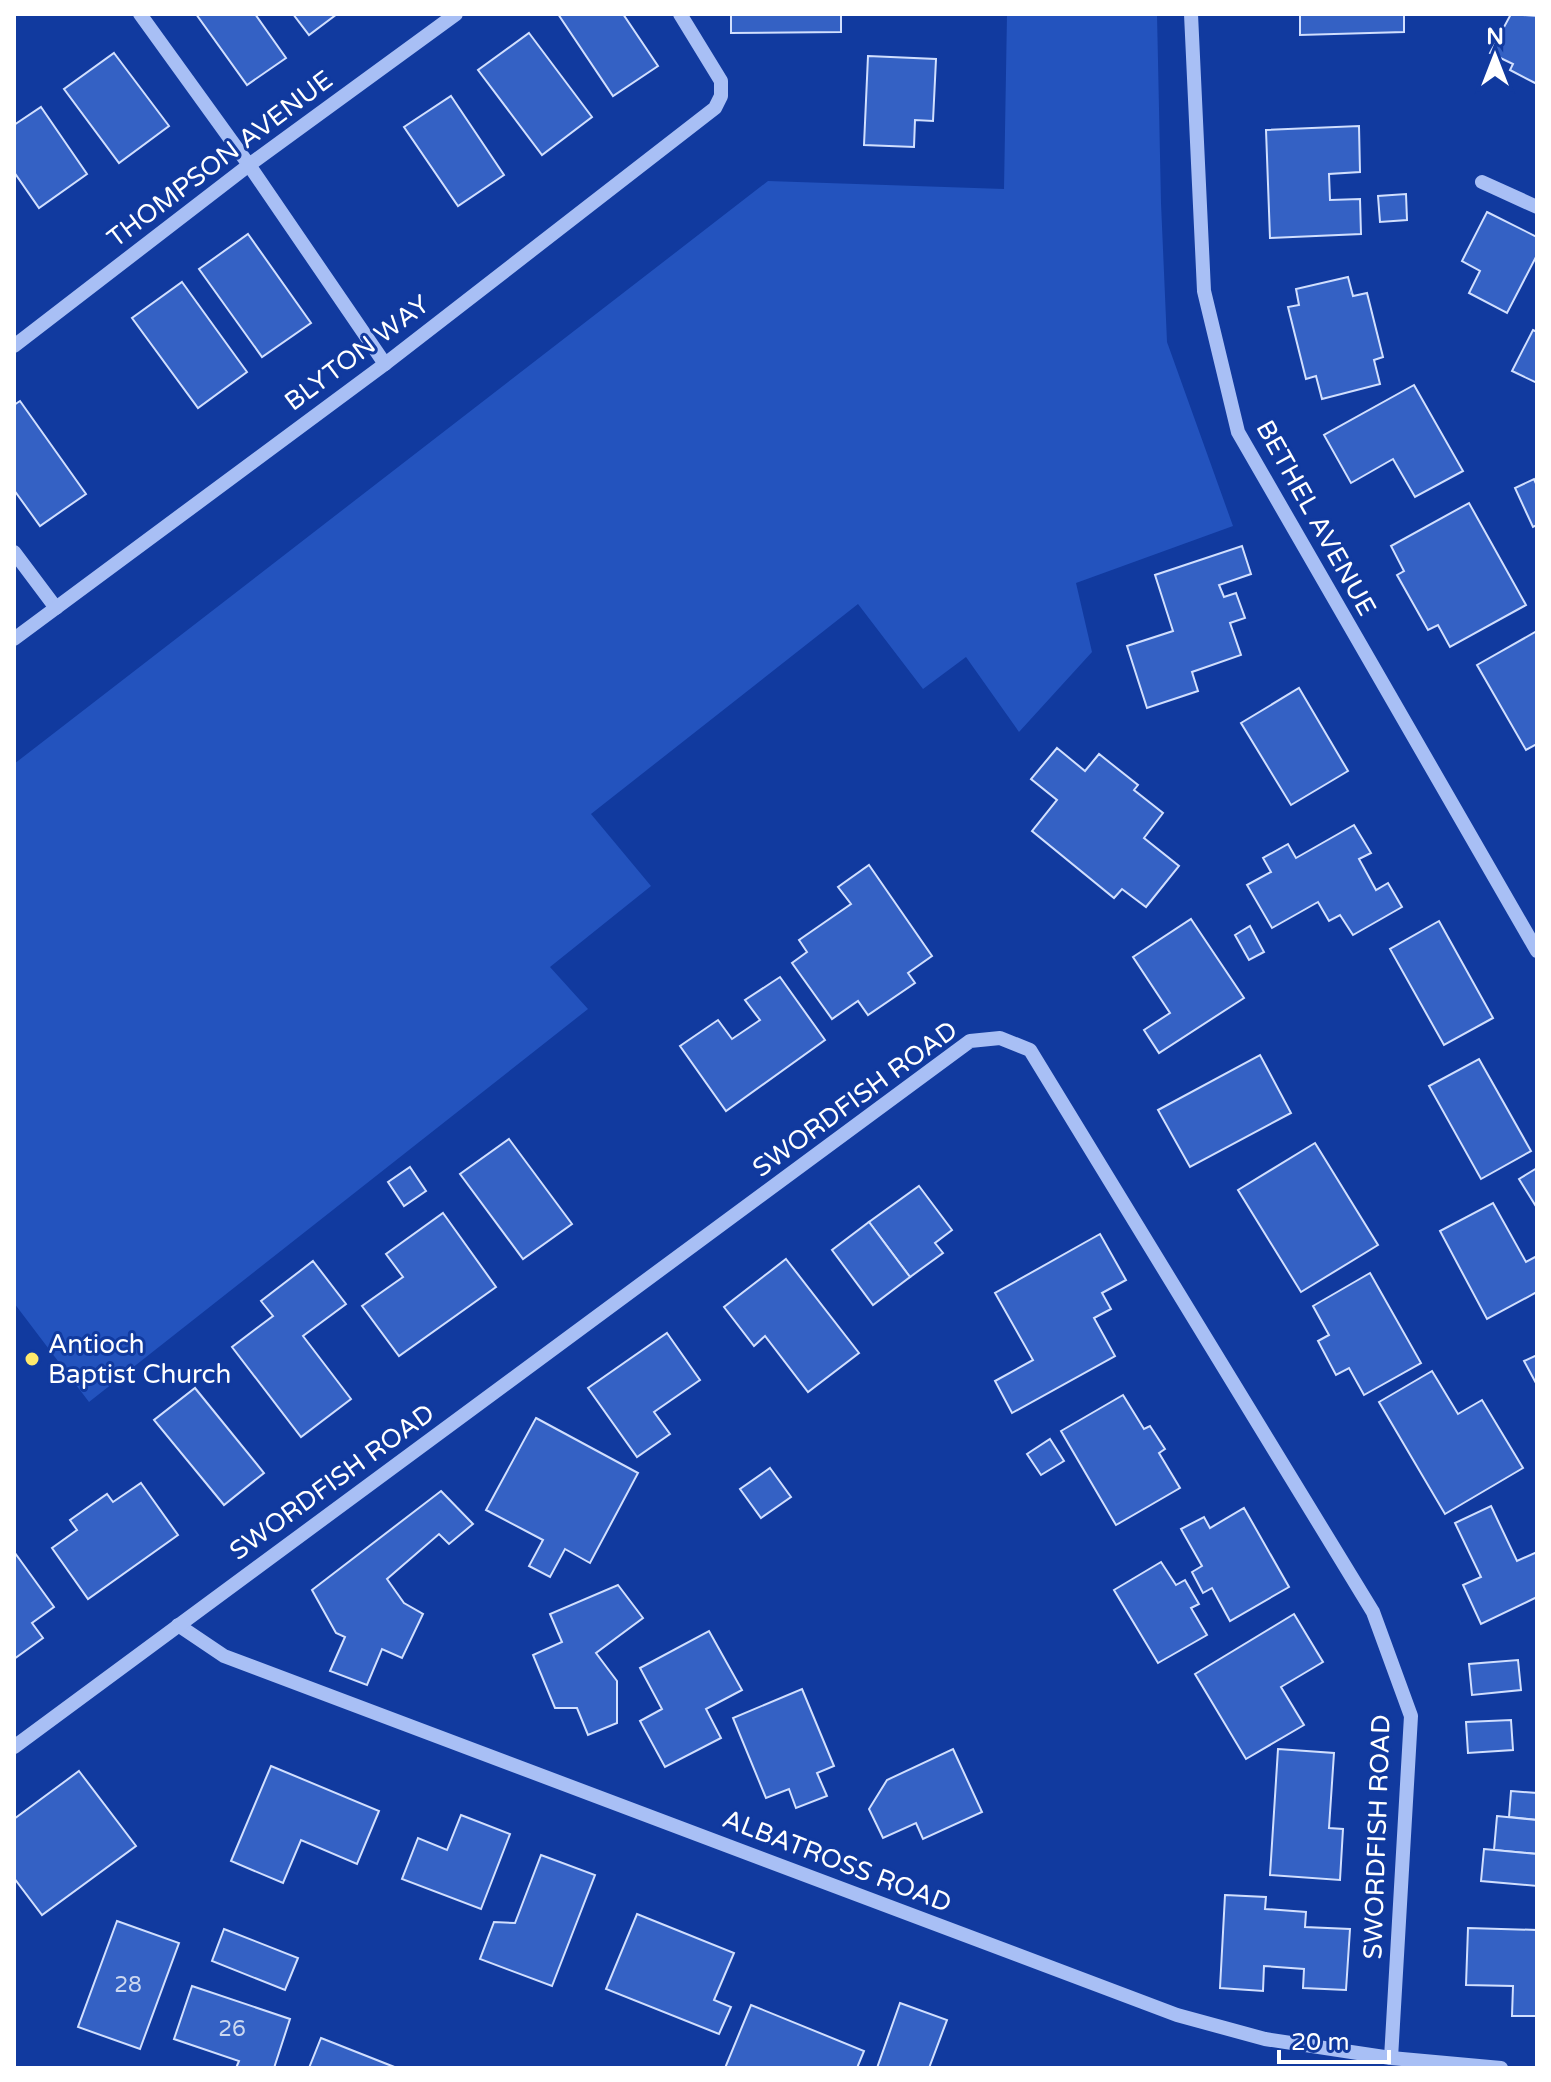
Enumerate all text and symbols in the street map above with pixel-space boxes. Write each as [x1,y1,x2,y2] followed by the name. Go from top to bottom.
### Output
[1455,16,1535,96] north arrow
[1486,24,1504,50] text: N
[101,64,339,254] street label: THOMPSON AVENUE
[279,289,435,417] street label: BLYTON WAY
[1249,415,1383,621] street label: BETHEL AVENUE
[747,1014,963,1184] street label: SWORDFISH ROAD
[48,1329,231,1390] place label: Antioch Baptist Church
[23,1350,41,1368] marker: Antioch Baptist Church
[224,1397,440,1567] street label: SWORDFISH ROAD
[1357,1714,1397,1960] street label: SWORDFISH ROAD
[718,1803,956,1919] street label: ALBATROSS ROAD
[114,1972,142,1998] house number: 28
[1279,2014,1389,2064] scale bar
[218,2016,246,2042] house number: 26
[1291,2028,1349,2057] text: 20 m

